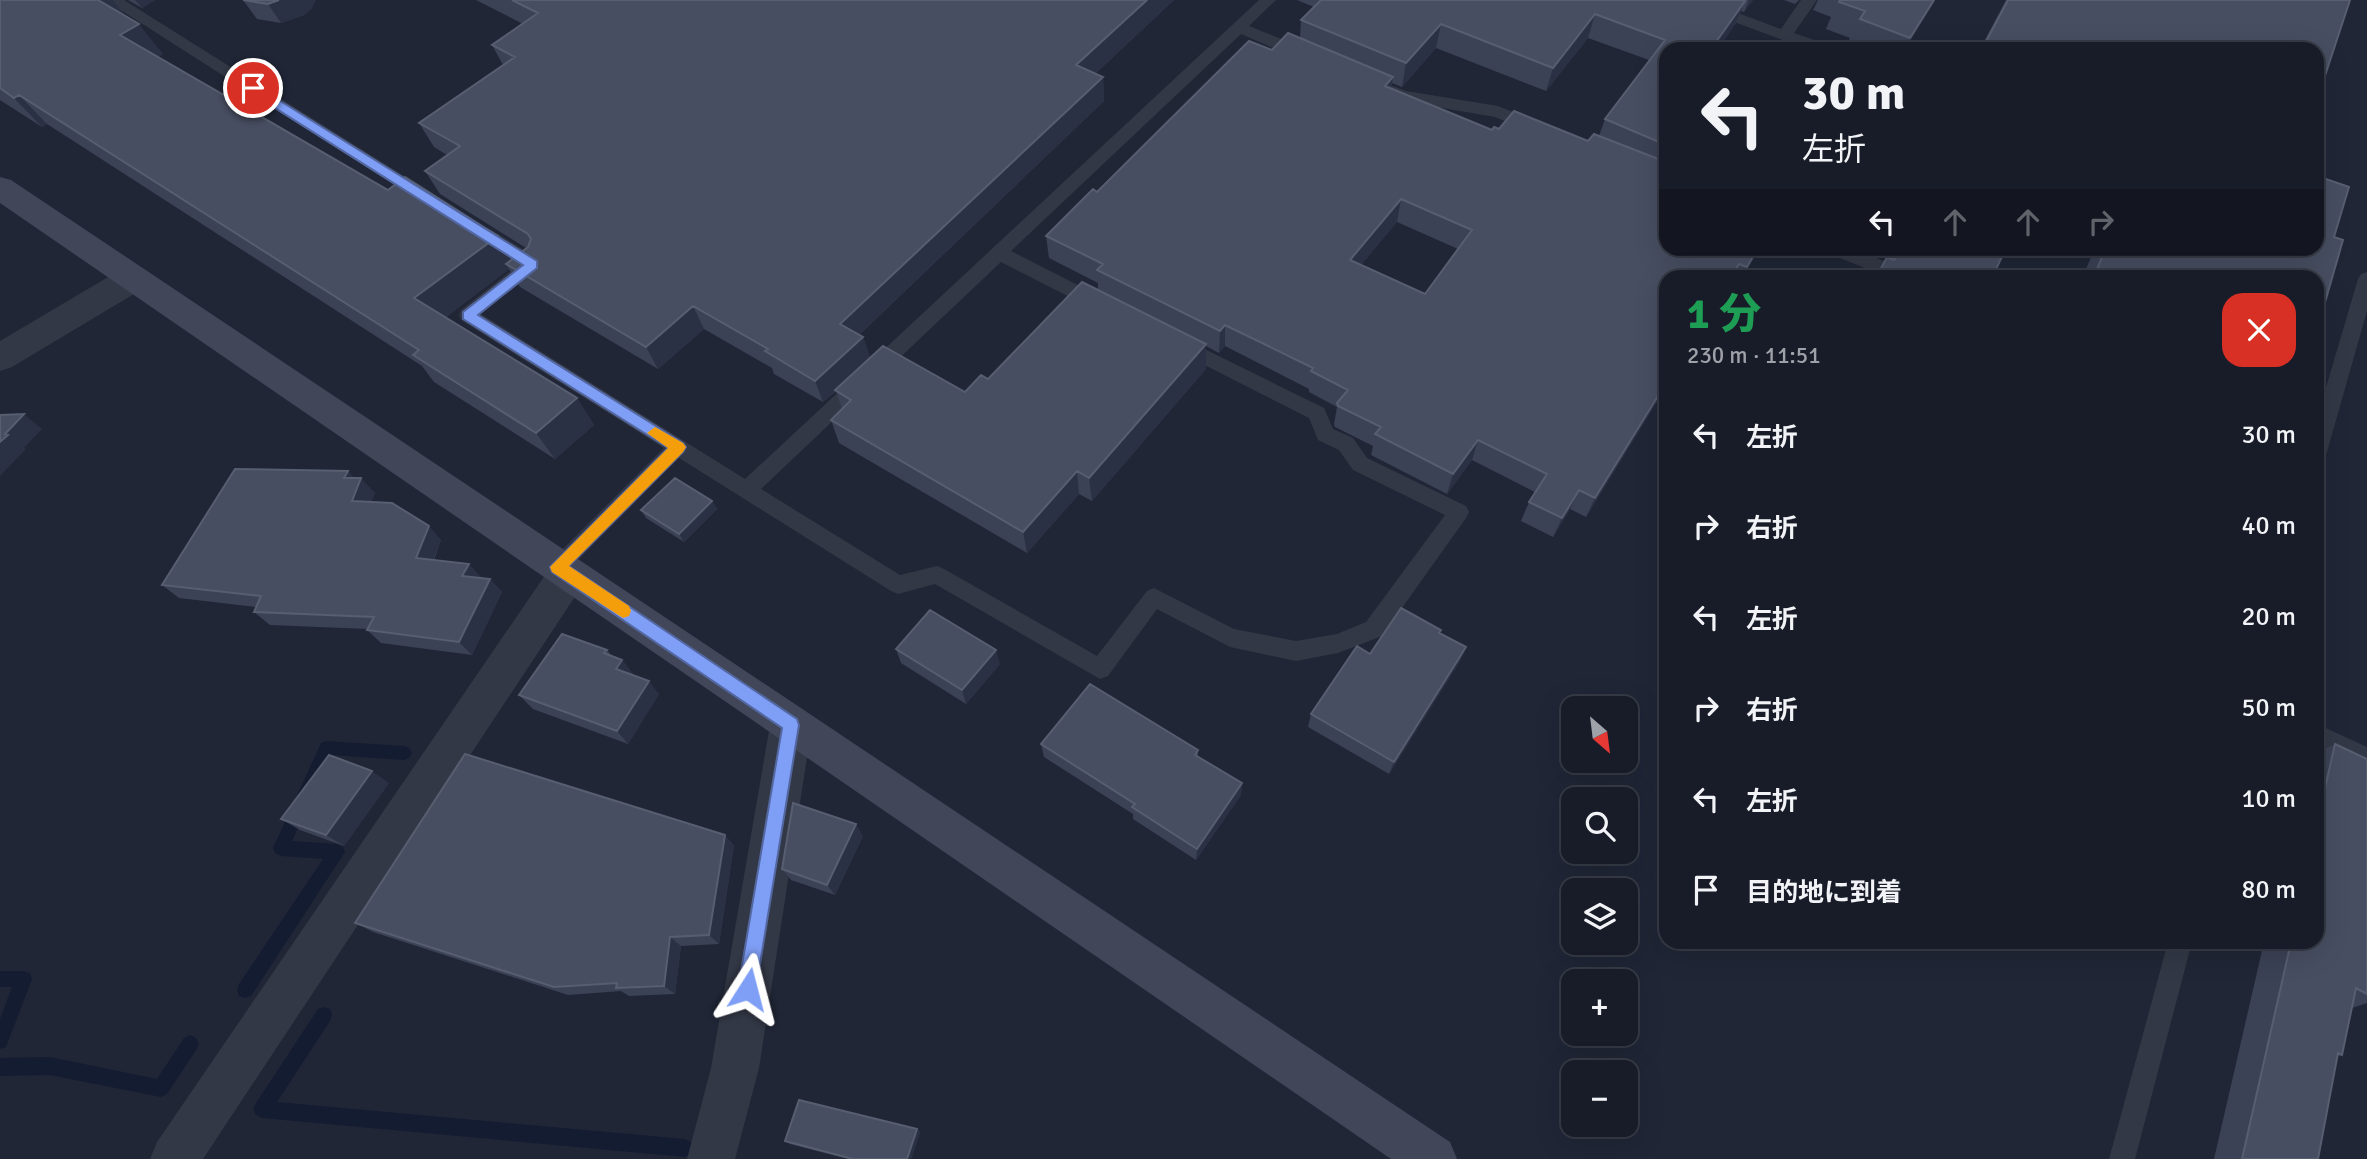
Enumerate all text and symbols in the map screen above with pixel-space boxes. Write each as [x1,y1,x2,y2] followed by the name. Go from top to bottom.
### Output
[223,58,283,118] pin
[1802,63,1905,123] text: 30 m
[234,69,272,107] icon: arrive
[1687,70,1778,161] icon: left
[1802,130,1866,169] text: 左折
[1863,203,1901,241] icon: left
[1936,203,1974,241] icon: ahead
[2009,203,2047,241] icon: ahead
[2082,203,2120,241] icon: right
[1687,289,1761,340] text: 1 分
[2222,293,2296,367] button: close
[1687,341,1821,370] text: 230 m · 11:51
[1687,416,1725,454] icon: left
[2241,419,2296,451] text: 30 m
[1746,422,1798,454] text: 左折
[1687,507,1725,545] icon: right
[2241,510,2296,542] text: 40 m
[1746,513,1798,545] text: 右折
[1687,598,1725,636] icon: left
[2241,601,2296,633] text: 20 m
[1746,604,1798,636] text: 左折
[1687,689,1725,727] icon: right
[2241,692,2296,724] text: 50 m
[1746,695,1798,727] text: 右折
[1561,696,1638,774] north arrow
[1561,696,1638,1137] map controls
[1687,780,1725,818] icon: left
[2241,783,2296,815] text: 10 m
[1746,786,1798,818] text: 左折
[1561,787,1638,864] button: search
[1687,871,1725,909] icon: arrive
[2241,874,2296,906] text: 80 m
[1746,877,1902,909] text: 目的地に到着
[1561,878,1638,955] button: layers
[711,952,785,1026] position arrow
[1561,969,1638,1046] button: +
[1561,1060,1638,1137] button: −

